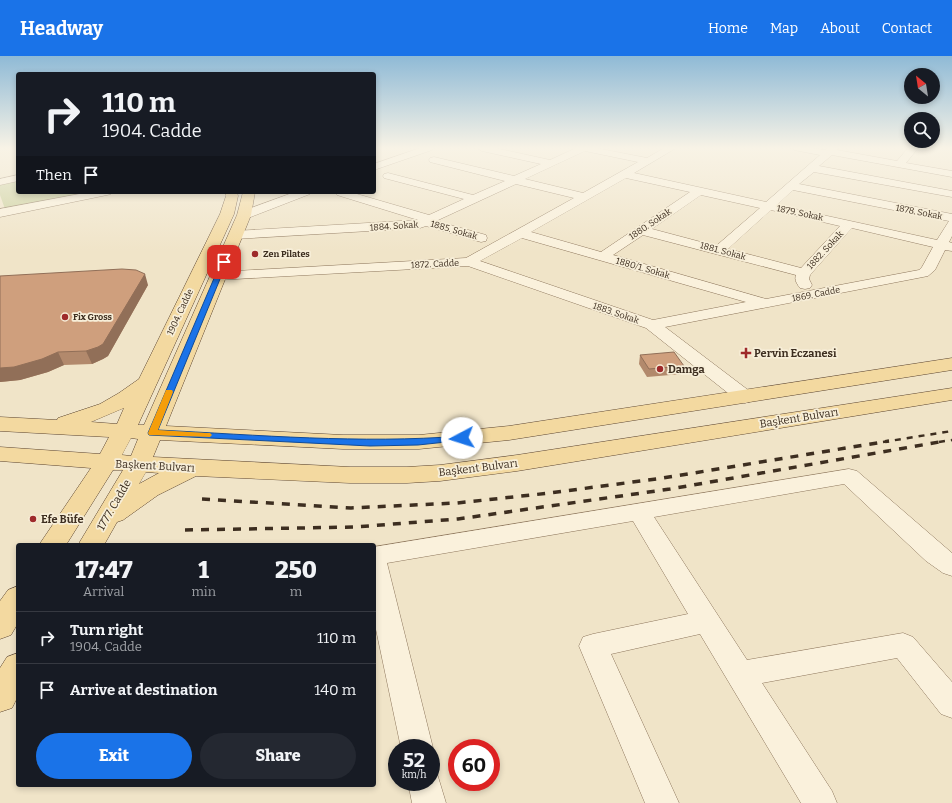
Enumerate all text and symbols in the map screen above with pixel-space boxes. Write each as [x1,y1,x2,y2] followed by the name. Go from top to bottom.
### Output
[20,17,103,40] text: Headway
[708,20,748,37] text: Home
[770,20,798,37] text: Map
[820,20,860,37] text: About
[882,20,932,37] text: Contact
[904,68,940,104] north arrow
[904,68,940,148] map controls
[102,86,176,119] text: 110 m
[36,88,88,140] icon: right
[904,112,940,148] button: search
[102,120,202,142] text: 1904. Cadde
[80,164,102,186] icon: arrive
[36,166,72,184] text: Then
[776,203,825,223] street label: 1879. Sokak
[895,203,944,222] street label: 1878. Sokak
[627,206,674,242] street label: 1880. Sokak
[369,219,420,233] street label: 1884. Sokak
[429,219,479,242] street label: 1885. Sokak
[805,228,846,271] street label: 1882. Sokak
[699,240,748,262] street label: 1881. Sokak
[207,245,241,279] pin
[250,249,260,259] marker: Zen Pilates
[263,249,310,259] place label: Zen Pilates
[213,251,235,273] icon: arrive
[615,256,672,281] street label: 1880/1. Sokak
[411,258,459,270] street label: 1872. Cadde
[791,284,841,304] street label: 1869. Cadde
[165,287,195,337] street label: 1904. Cadde
[592,300,641,326] street label: 1883. Sokak
[60,312,70,322] marker: Fix Gross
[73,312,113,322] place label: Fix Gross
[754,347,837,360] place label: Pervin Eczanesi
[741,348,751,358] marker: Pervin Eczanesi
[668,363,705,376] place label: Damga
[655,364,665,374] marker: Damga
[759,405,840,431] street label: Başkent Bulvarı
[441,417,483,459] position arrow
[115,457,196,475] street label: Başkent Bulvarı
[438,457,519,479] street label: Başkent Bulvarı
[94,477,134,533] street label: 1777. Cadde
[41,513,84,526] place label: Efe Büfe
[28,514,38,524] marker: Efe Büfe
[75,556,132,584] text: 17:47
[198,556,209,584] text: 1
[275,556,317,584] text: 250
[83,584,124,599] text: Arrival
[191,584,216,599] text: min
[290,584,302,599] text: m
[70,621,143,639] text: Turn right
[36,627,58,649] icon: right
[317,629,356,647] text: 110 m
[70,639,142,654] text: 1904. Cadde
[36,679,58,701] icon: arrive
[70,681,217,699] text: Arrive at destination
[314,681,356,699] text: 140 m
[36,733,192,779] button: Exit
[200,733,356,779] button: Share
[448,739,500,791] speed limit sign: 60
[403,748,425,772] text: 52
[402,769,426,781] text: km/h

